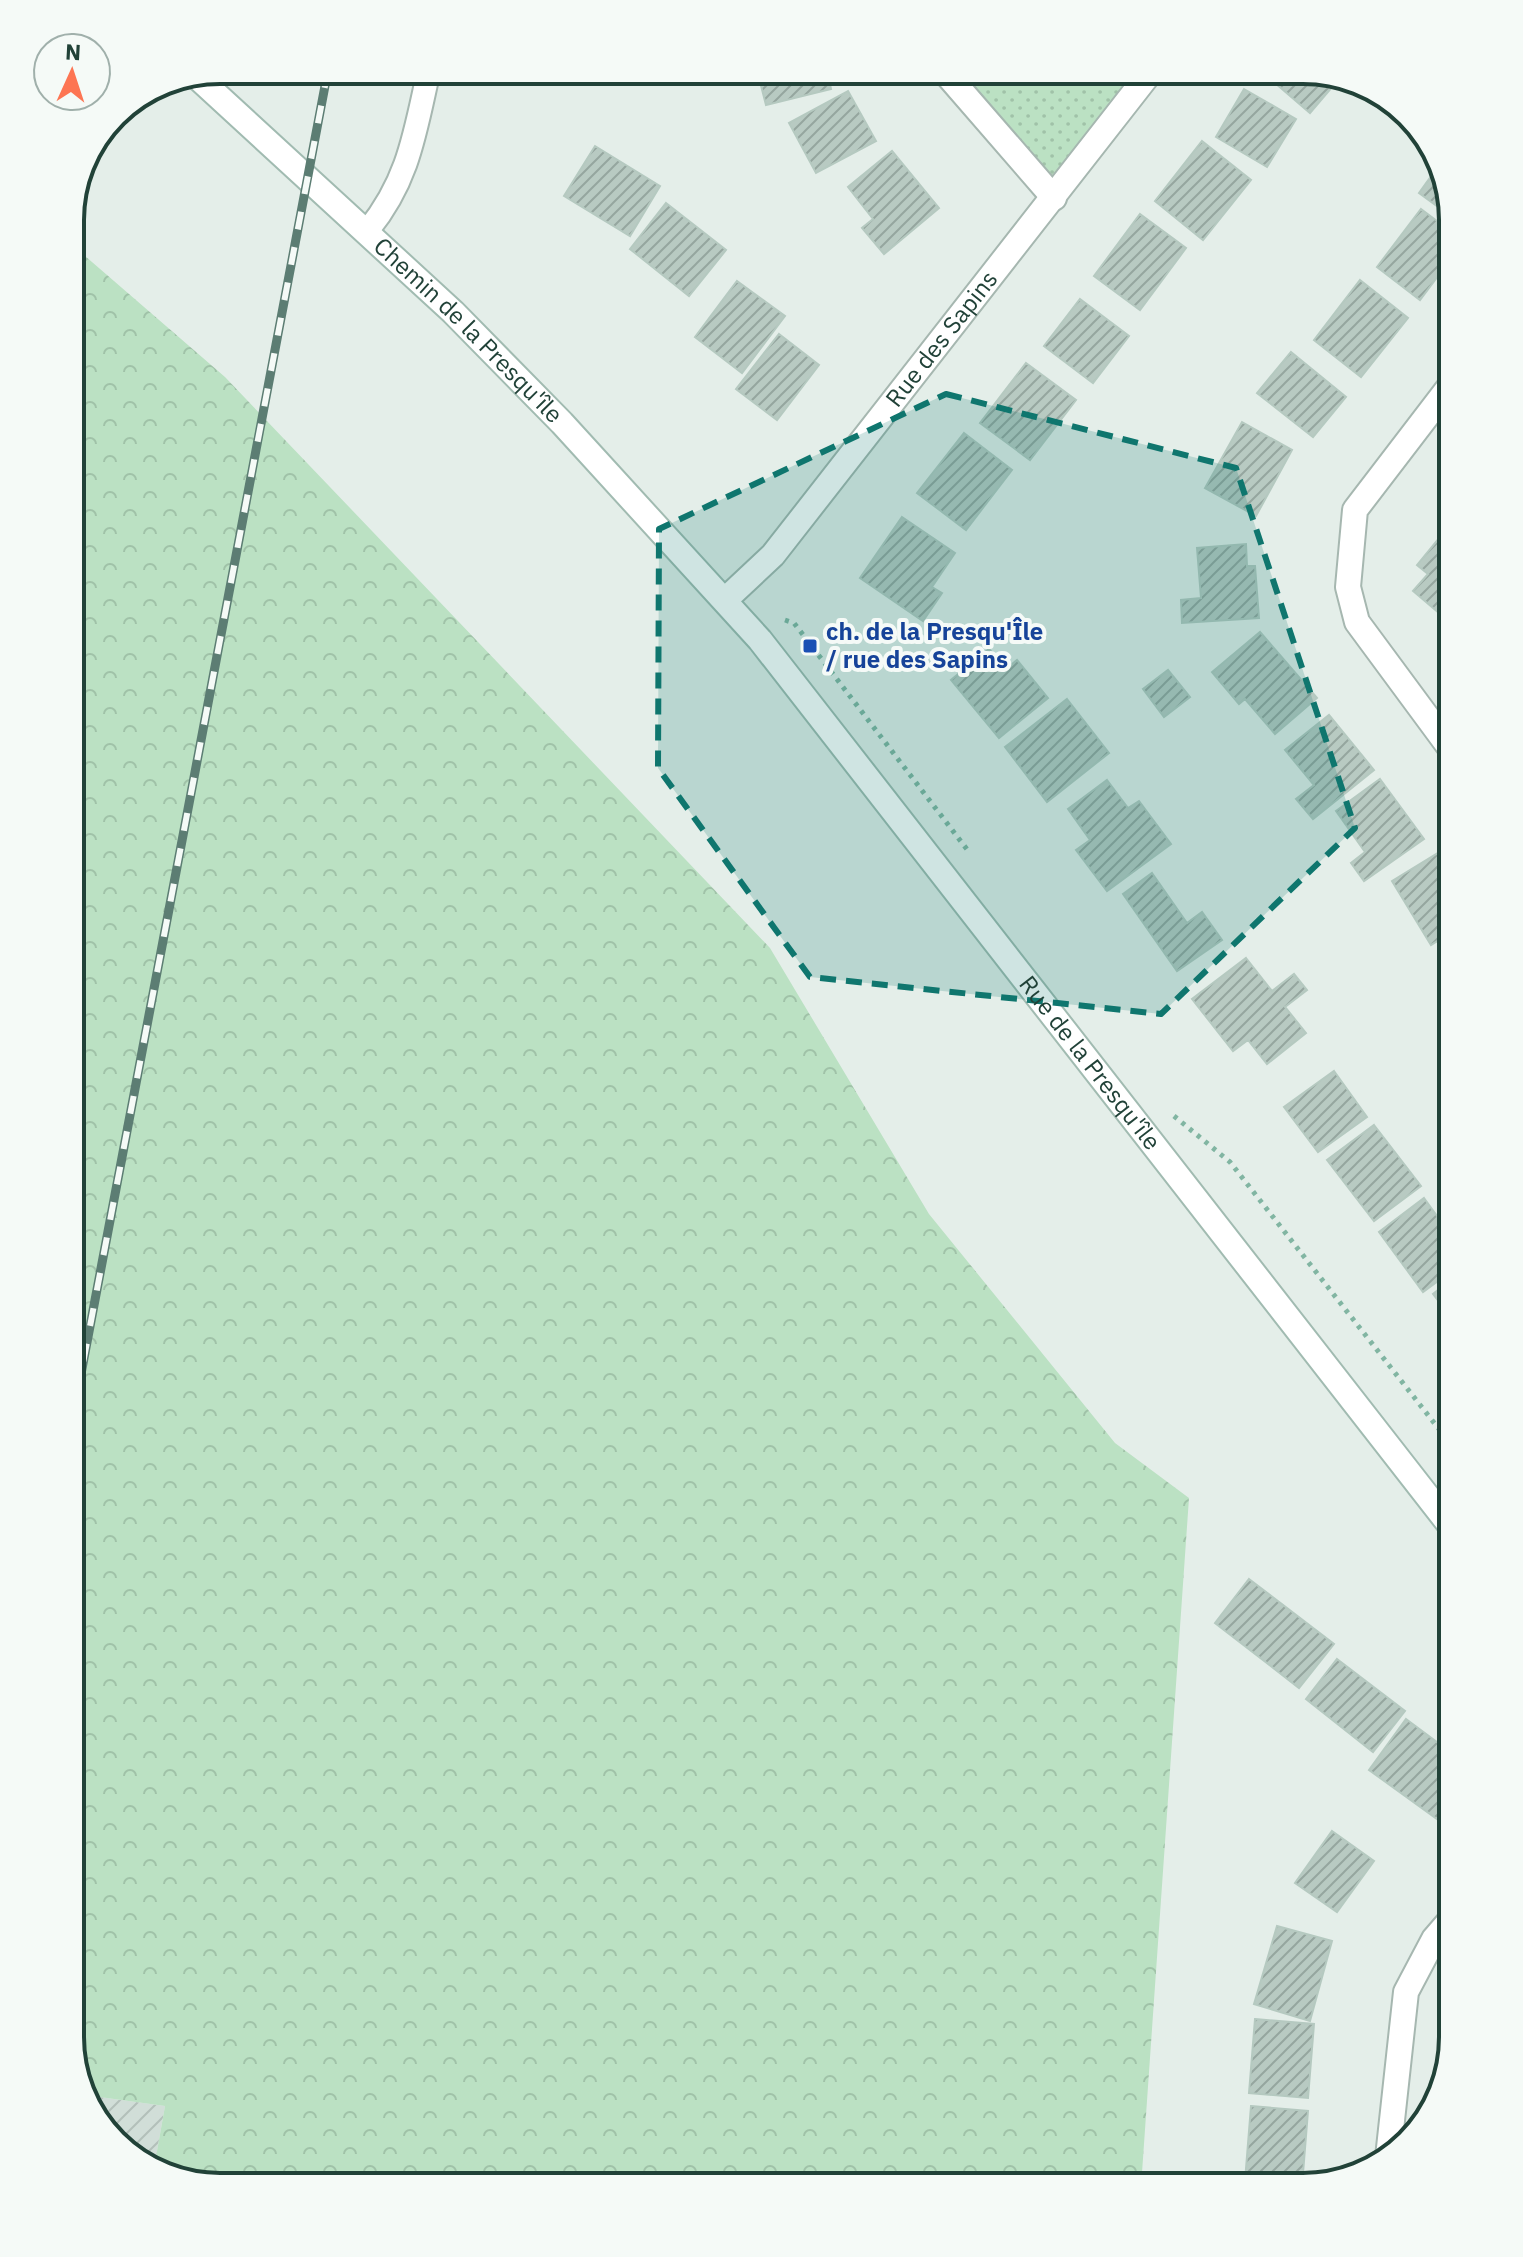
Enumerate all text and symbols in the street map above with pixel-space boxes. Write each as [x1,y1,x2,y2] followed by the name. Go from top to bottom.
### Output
[32,32,112,112] north arrow
[64,37,82,66] text: N
[367,230,570,430] street label: Chemin de la Presqu'île
[878,264,1004,413] street label: Rue des Sapins
[826,615,1043,675] place label: ch. de la Presqu'Île / rue des Sapins
[801,637,819,655] marker: ch. de la Presqu'Île / rue des Sapins
[1013,969,1169,1156] street label: Rue de la Presqu'île

